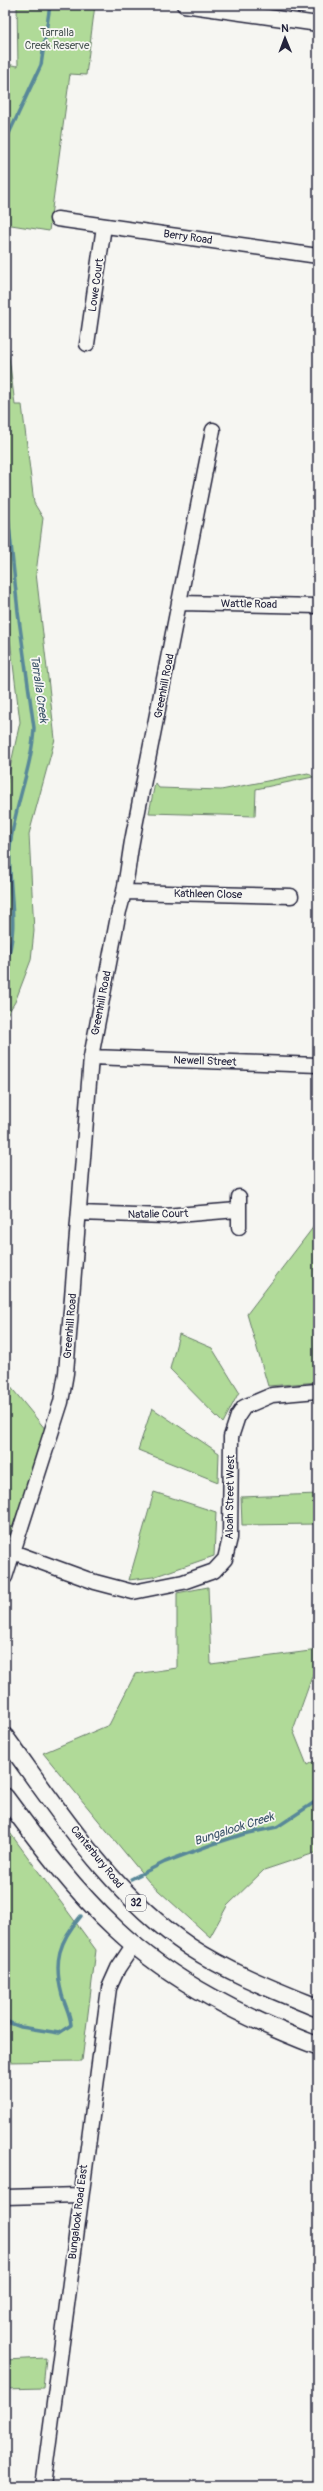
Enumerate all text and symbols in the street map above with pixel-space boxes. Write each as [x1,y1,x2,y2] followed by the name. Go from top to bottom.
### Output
[265,18,305,58] north arrow
[281,22,289,35] text: N
[25,26,90,52] park label: Tarralla Creek Reserve
[163,227,213,247] street label: Berry Road
[86,257,106,313] street label: Lowe Court
[221,597,277,611] street label: Wattle Road
[151,653,177,719] street label: Greenhill Road
[27,654,51,725] water label: Tarralla Creek
[174,887,243,901] street label: Kathleen Close
[88,970,114,1036] street label: Greenhill Road
[173,1053,237,1069] street label: Newell Street
[128,1207,189,1221] street label: Natalie Court
[61,1293,79,1359] street label: Greenhill Road
[223,1454,237,1539] street label: Aloah Street West
[192,1809,277,1849] water label: Bungalook Creek
[68,1823,126,1891] street label: Canterbury Road
[126,1895,146,1911] road number: 32
[66,2163,90,2260] street label: Bungalook Road East

